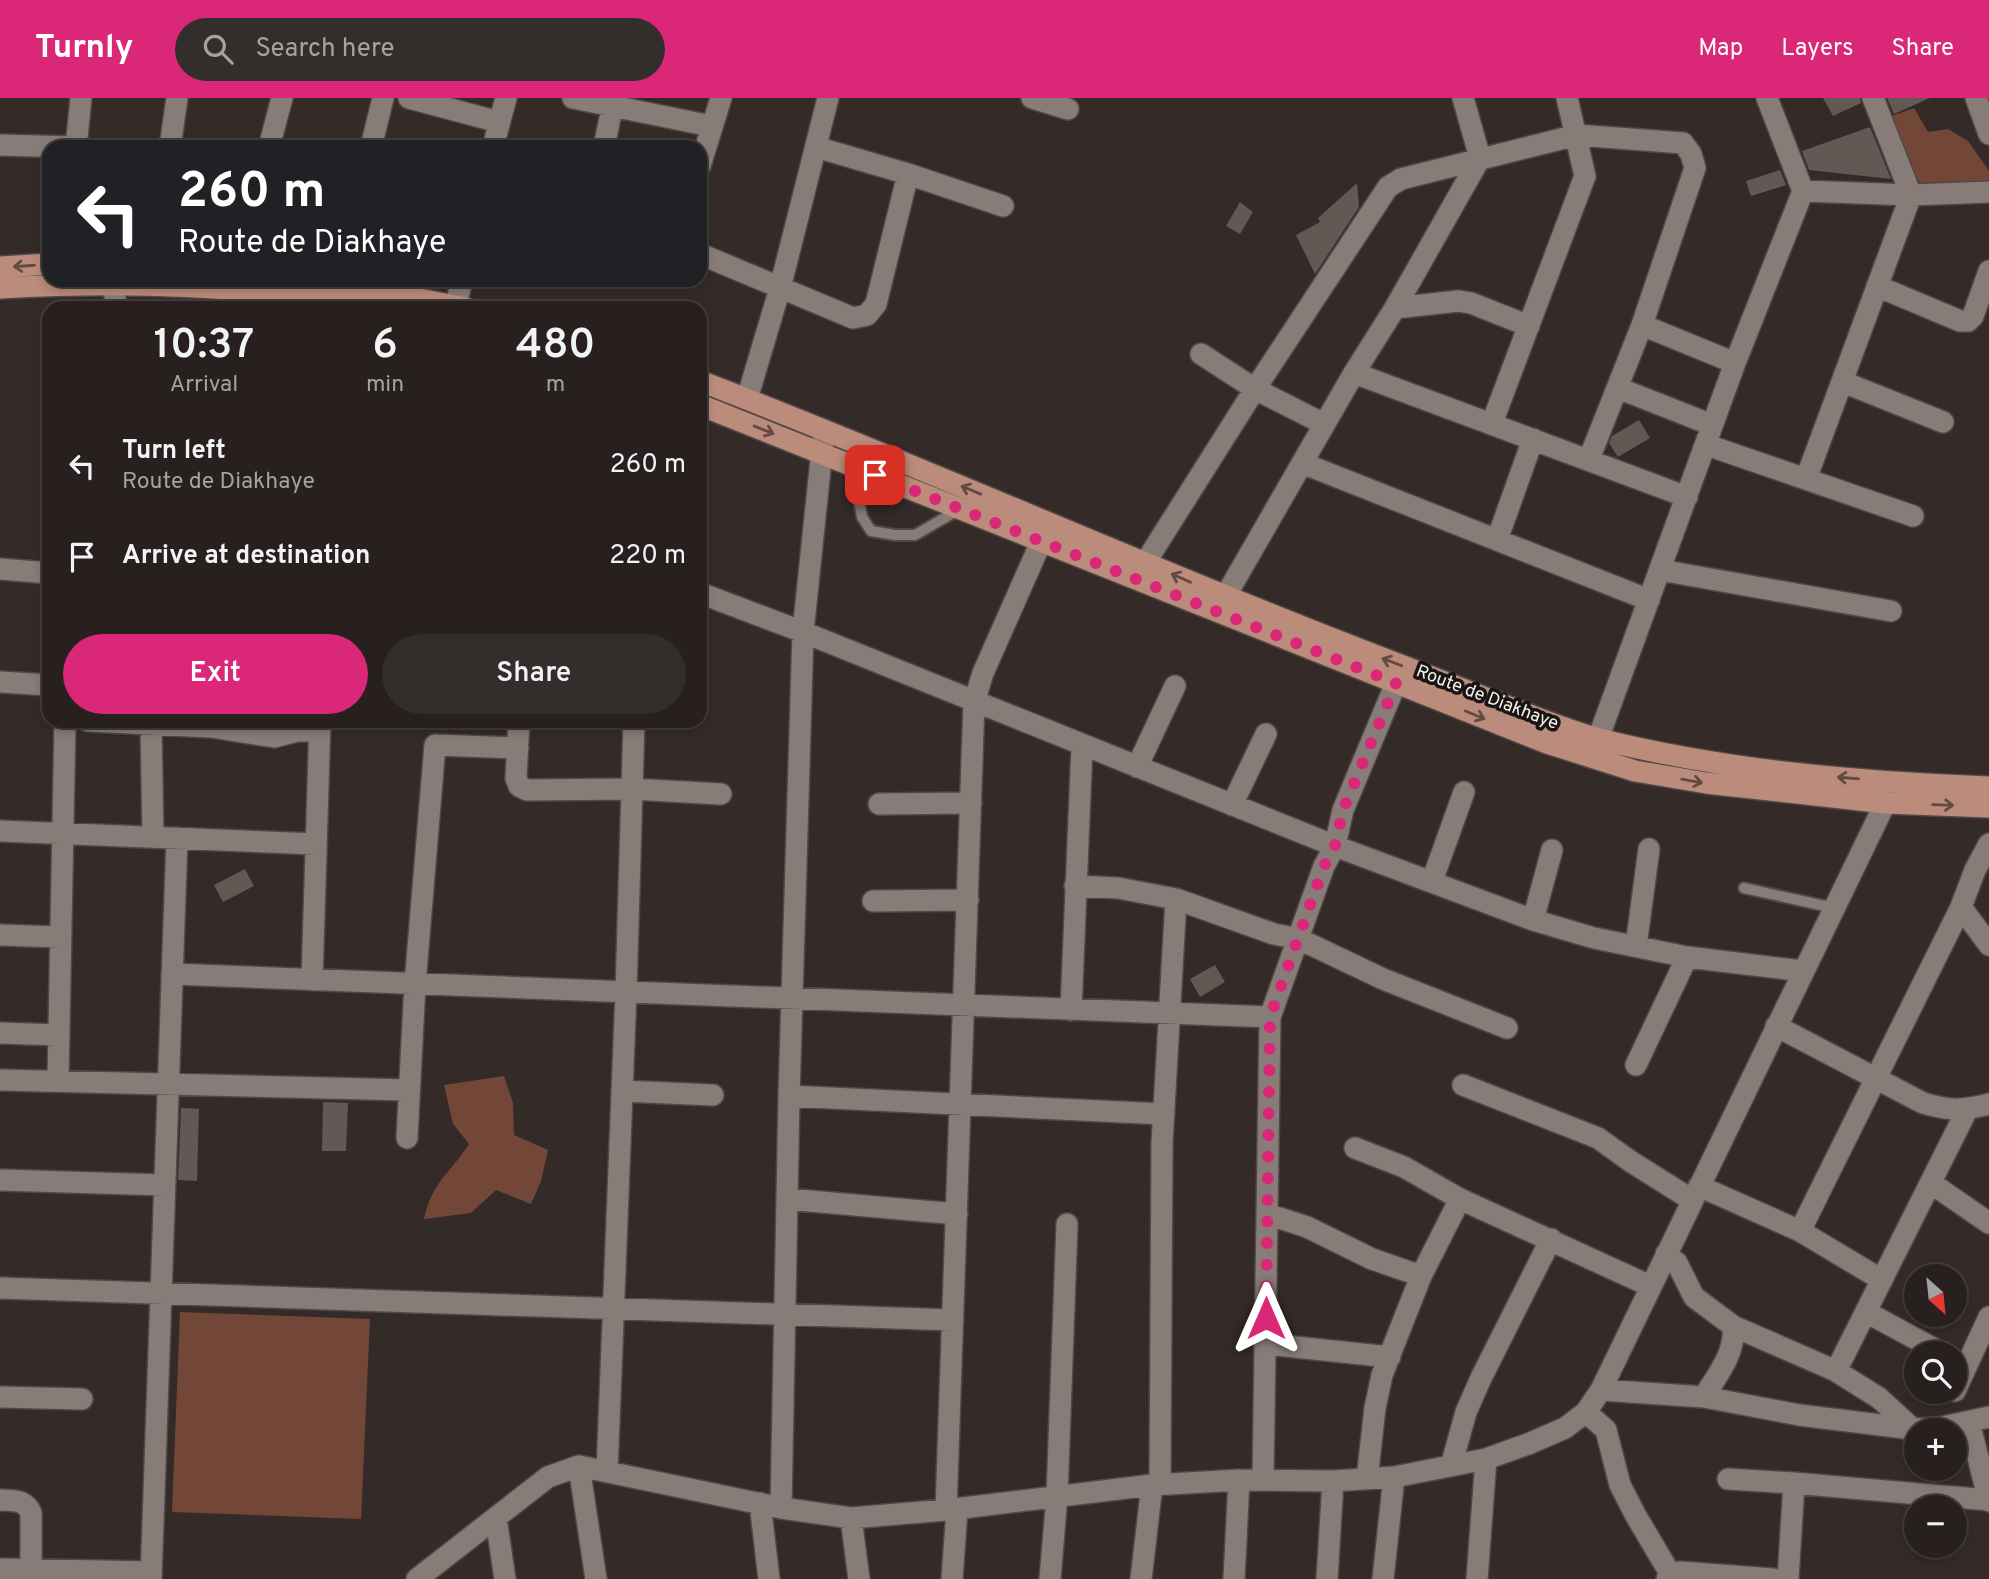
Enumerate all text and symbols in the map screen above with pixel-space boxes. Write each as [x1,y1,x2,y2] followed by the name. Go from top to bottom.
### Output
[175,18,665,81] search box
[35,28,133,70] text: Turnly
[199,30,237,68] icon: search
[255,33,394,66] text: Search here
[1698,34,1743,64] text: Map
[1781,34,1853,64] text: Layers
[1891,34,1954,64] text: Share
[178,163,325,225] text: 260 m
[63,168,154,259] icon: left
[178,224,446,264] text: Route de Diakhaye
[13,259,36,272] one-way arrow
[154,320,254,373] text: 10:37
[372,320,398,373] text: 6
[516,320,595,373] text: 480
[170,371,238,400] text: Arrival
[366,371,404,400] text: min
[546,371,565,400] text: m
[752,424,774,437] one-way arrow
[122,435,226,468] text: Turn left
[845,445,905,505] pin
[63,447,101,485] icon: left
[610,449,686,482] text: 260 m
[856,456,894,494] icon: arrive
[122,468,315,497] text: Route de Diakhaye
[961,483,982,496] one-way arrow
[63,538,101,576] icon: arrive
[122,540,370,573] text: Arrive at destination
[609,540,686,573] text: 220 m
[1171,571,1192,584] one-way arrow
[63,634,368,714] button: Exit
[382,634,686,714] button: Share
[1382,655,1404,668] one-way arrow
[1412,660,1562,736] street label: Route de Diakhaye
[1464,709,1485,722] one-way arrow
[1837,771,1859,784] one-way arrow
[1680,775,1703,788] one-way arrow
[1931,798,1954,811] one-way arrow
[1904,1264,1967,1326] north arrow
[1904,1264,1967,1558] map controls
[1229,1281,1303,1355] position arrow
[1904,1341,1967,1404] button: search
[1904,1418,1967,1481] button: +
[1904,1495,1967,1558] button: −

